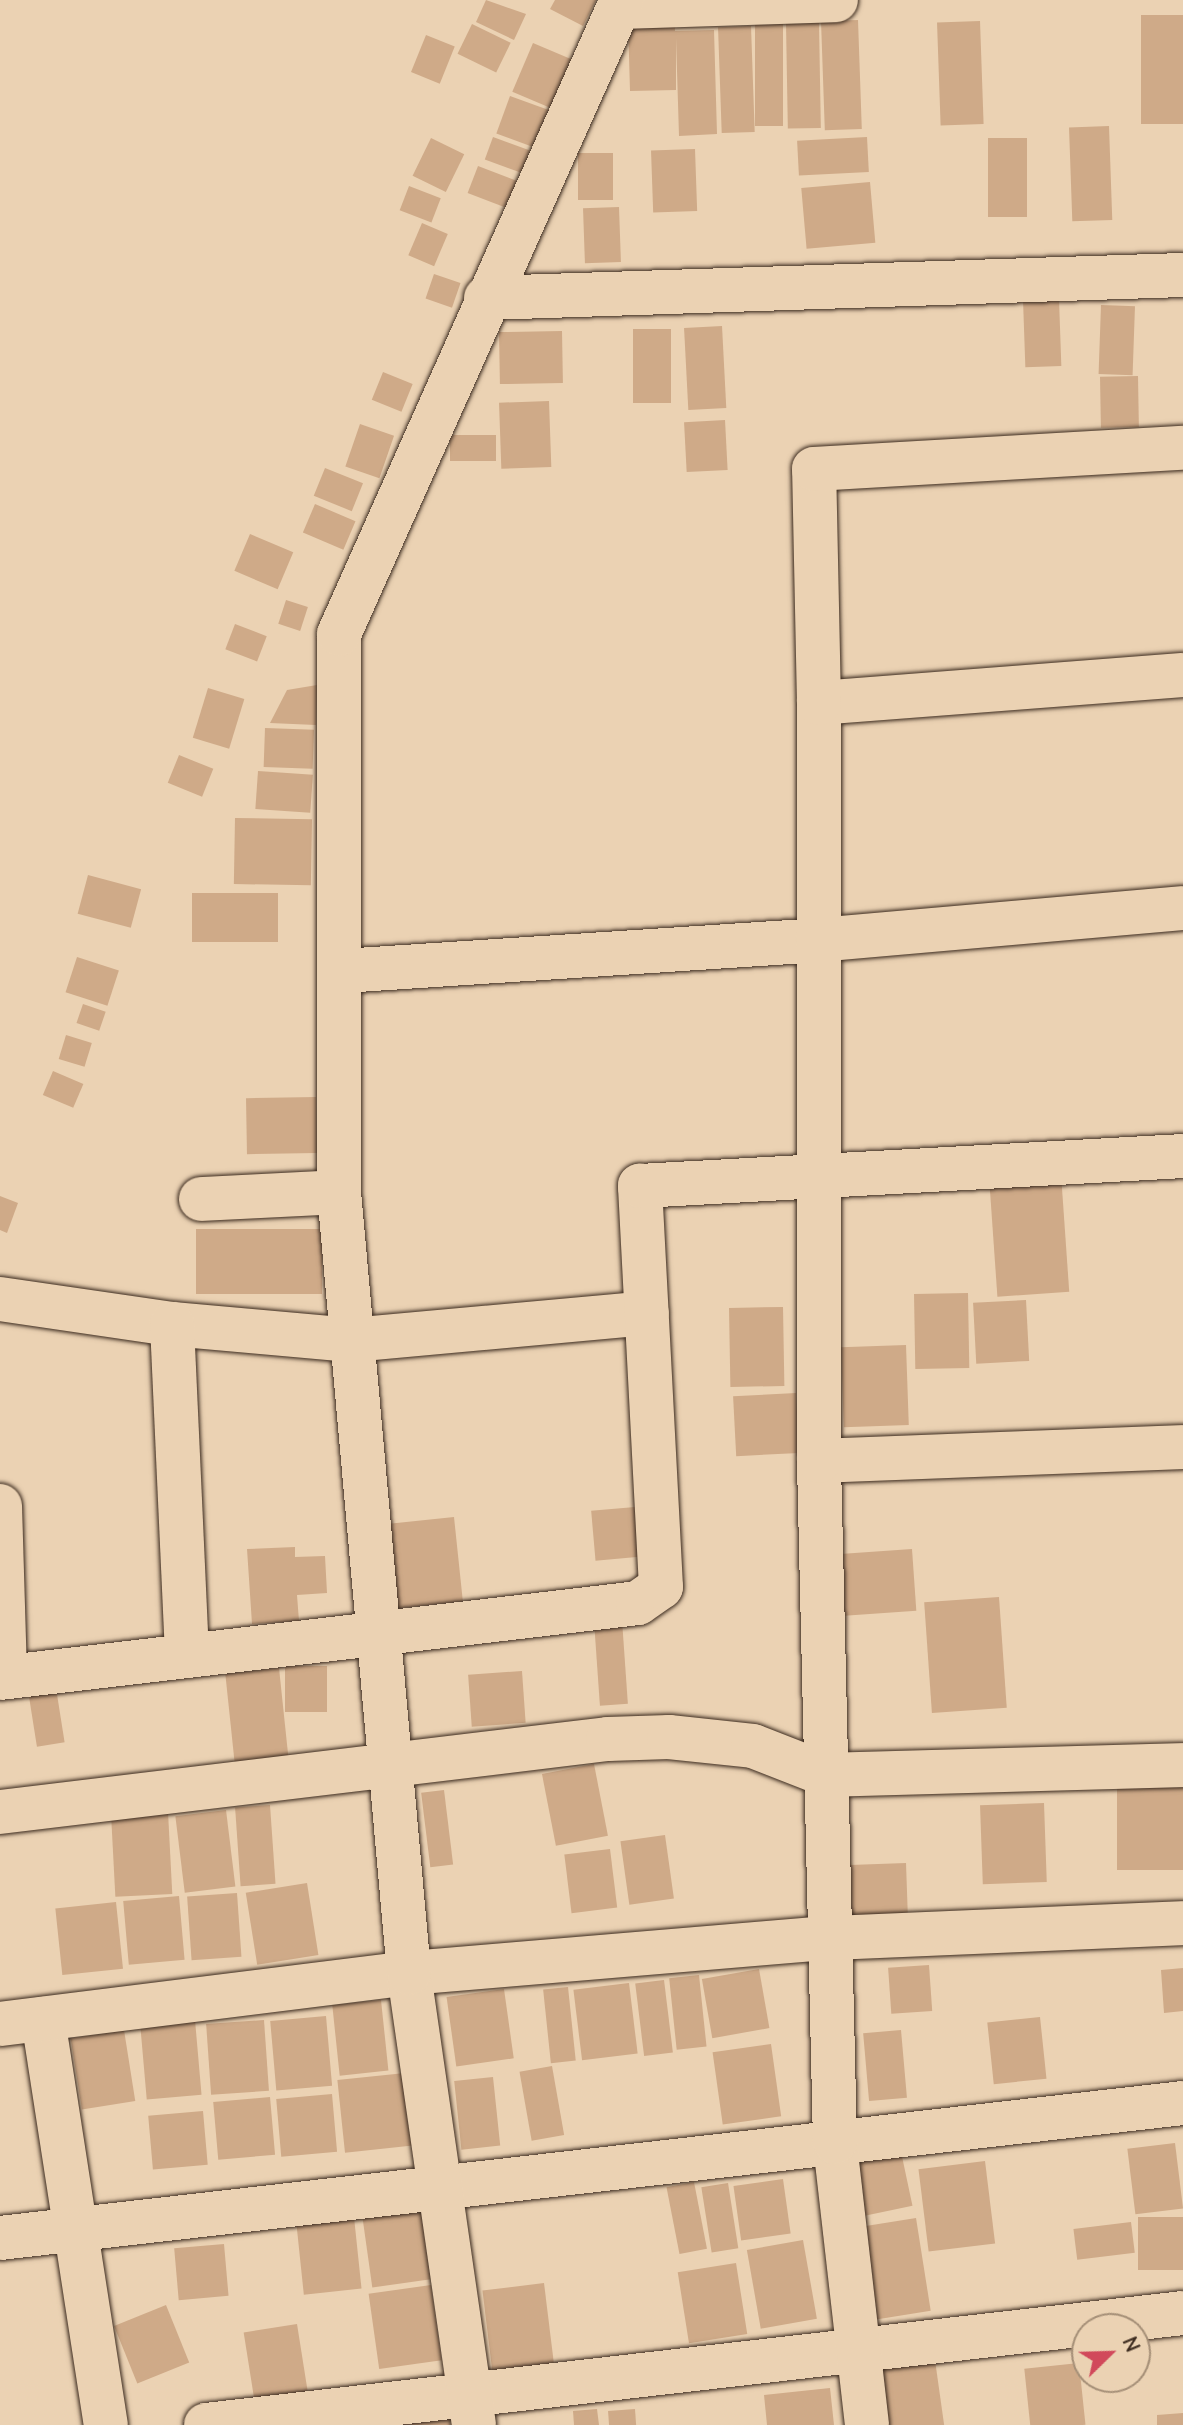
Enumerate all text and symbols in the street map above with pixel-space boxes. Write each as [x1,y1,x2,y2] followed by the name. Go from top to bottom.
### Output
[1071,2313,1151,2393] north arrow
[1116,2333,1146,2356] text: N

